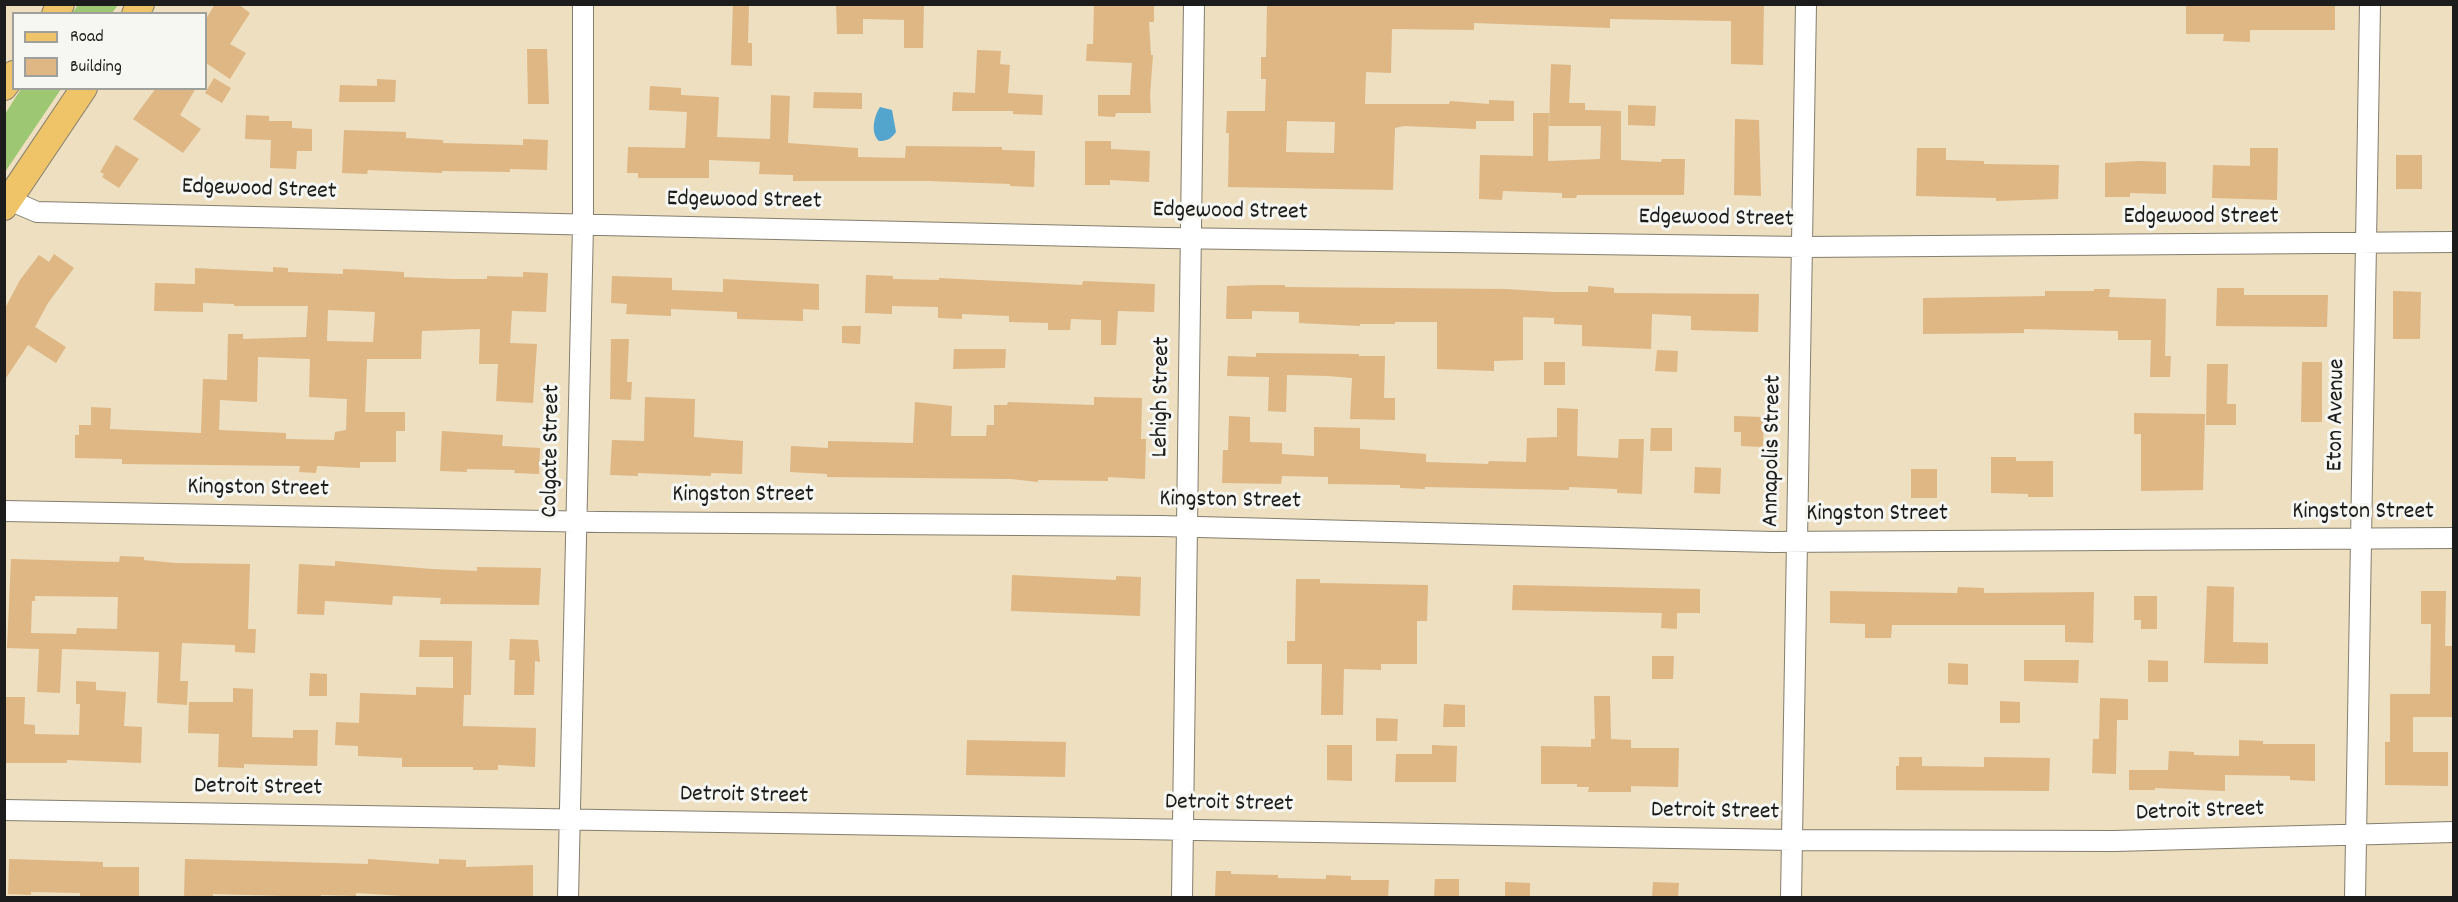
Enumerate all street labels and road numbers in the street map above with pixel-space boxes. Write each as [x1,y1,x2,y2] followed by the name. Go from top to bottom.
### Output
[181,174,337,208] street label: Edgewood Street
[666,186,822,218] street label: Edgewood Street
[1152,197,1308,229] street label: Edgewood Street
[1638,204,1794,236] street label: Edgewood Street
[2123,205,2279,233] street label: Edgewood Street
[1148,336,1178,458] street label: Lehigh Street
[2323,358,2353,472] street label: Eton Avenue
[1758,375,1790,527] street label: Annapolis Street
[537,384,569,518] street label: Colgate Street
[187,474,329,506] street label: Kingston Street
[672,483,814,511] street label: Kingston Street
[1159,486,1301,518] street label: Kingston Street
[2292,500,2434,528] street label: Kingston Street
[1806,502,1948,530] street label: Kingston Street
[194,773,322,805] street label: Detroit Street
[680,781,808,813] street label: Detroit Street
[1165,789,1293,821] street label: Detroit Street
[2135,796,2265,830] street label: Detroit Street
[1651,797,1779,829] street label: Detroit Street

